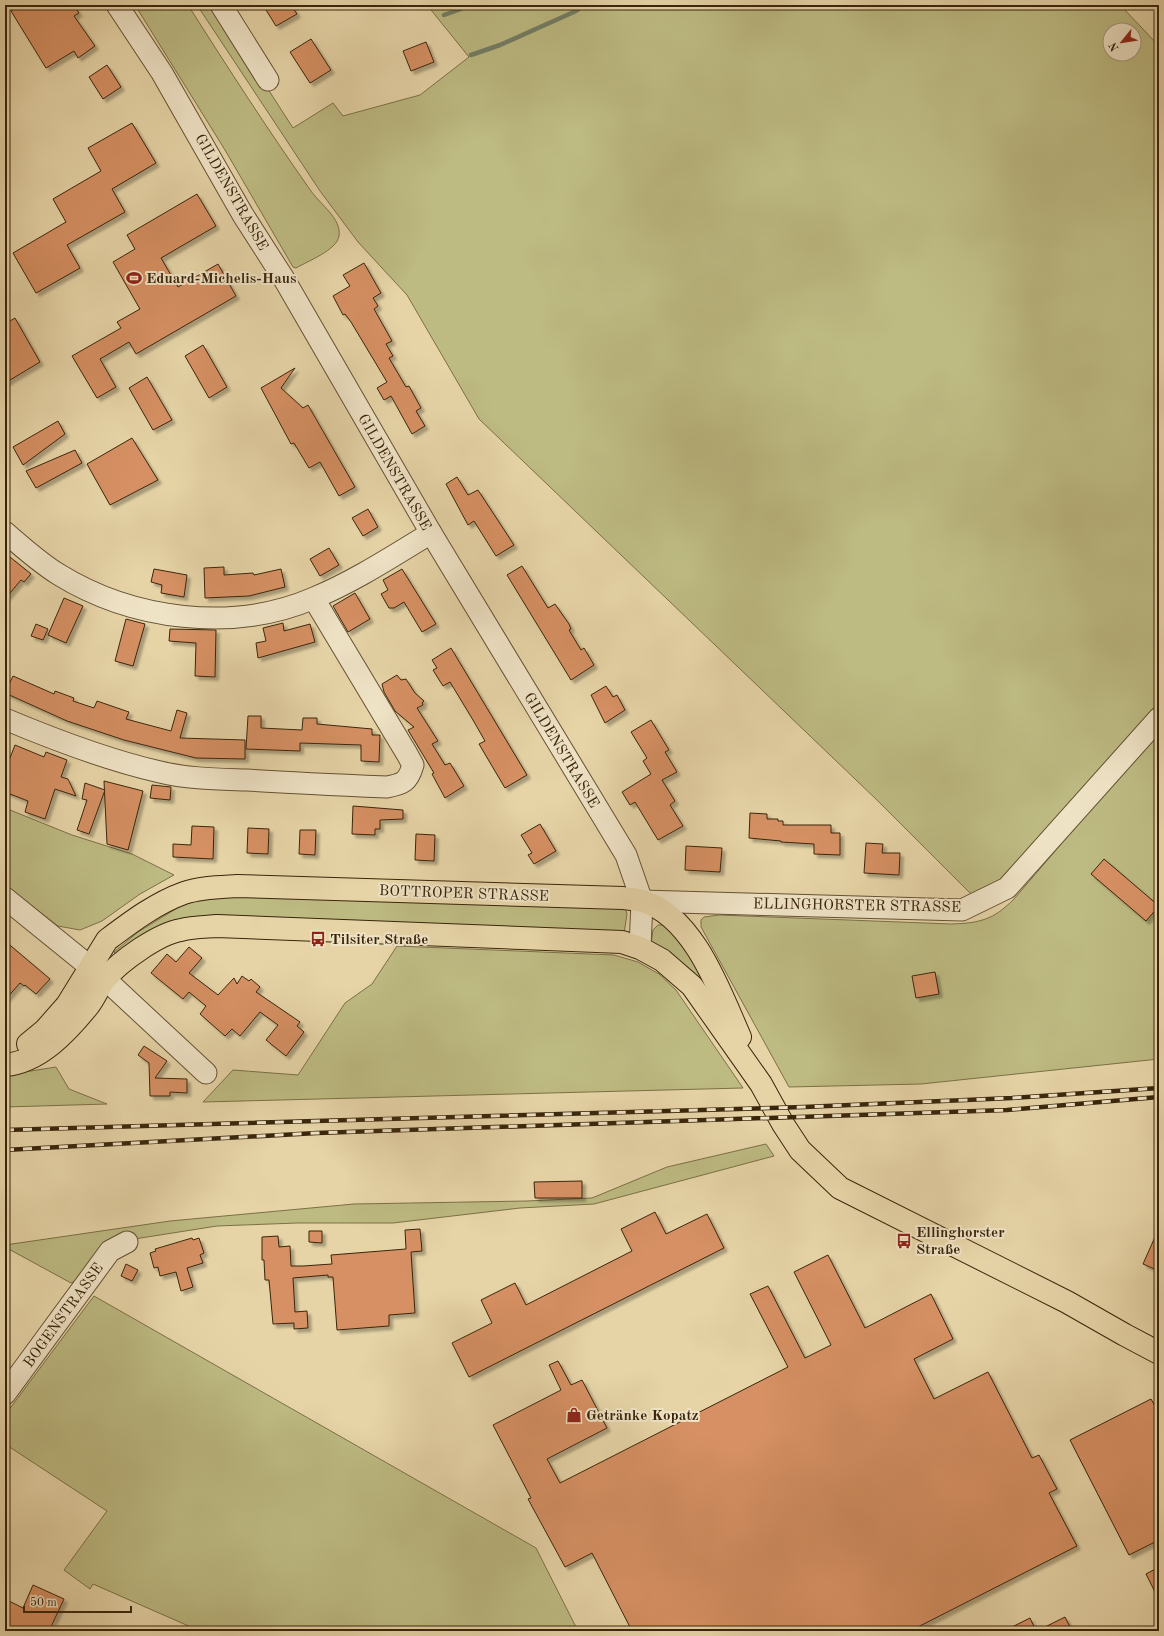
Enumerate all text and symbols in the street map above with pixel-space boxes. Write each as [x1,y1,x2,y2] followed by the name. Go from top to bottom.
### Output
[1102,22,1142,62] north arrow
[1107,39,1122,53] text: N
[191,132,270,253] street label: GILDENSTRASSE
[125,269,143,287] sports icon: Eduard-Michelis-Haus
[146,272,296,287] place label: Eduard-Michelis-Haus
[354,412,433,533] street label: GILDENSTRASSE
[520,691,601,811] street label: GILDENSTRASSE
[379,884,549,905] street label: BOTTROPER STRASSE
[753,897,961,916] street label: ELLINGHORSTER STRASSE
[309,930,327,948] bus stop icon: Tilsiter Straße
[330,933,428,948] place label: Tilsiter Straße
[916,1226,1005,1258] place label: Ellinghorster Straße
[895,1232,913,1250] bus stop icon: Ellinghorster Straße
[21,1261,107,1371] street label: BOGENSTRASSE
[565,1406,583,1424] shop icon: Getränke Kopatz
[586,1409,699,1424] place label: Getränke Kopatz
[24,1588,131,1614] scale bar
[30,1596,57,1609] text: 50 m

